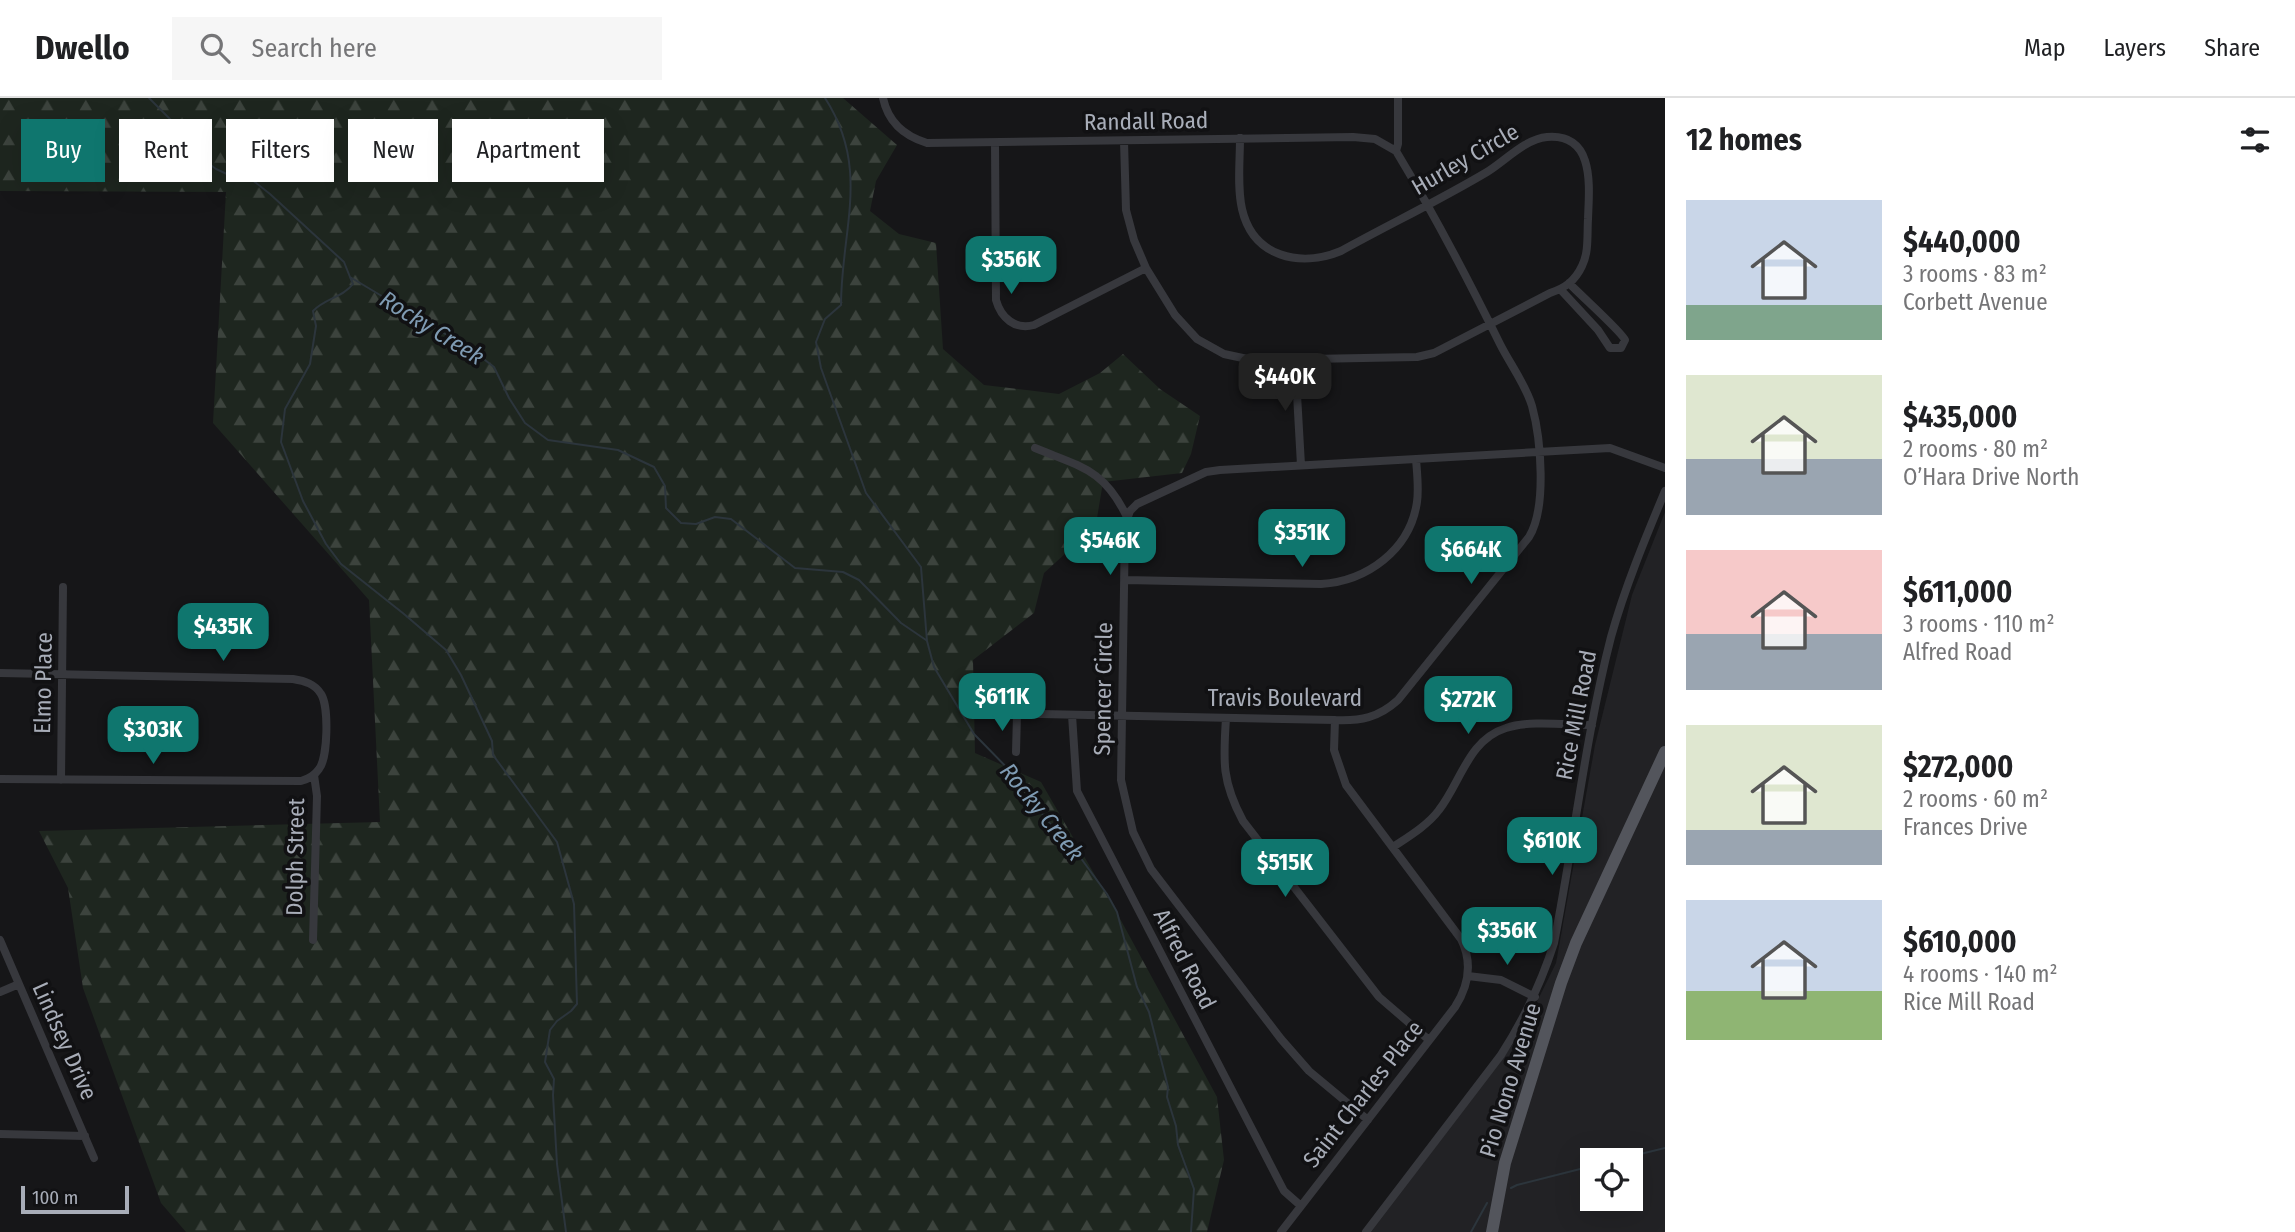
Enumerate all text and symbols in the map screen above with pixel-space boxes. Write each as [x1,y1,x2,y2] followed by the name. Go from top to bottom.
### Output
[172,17,662,80] search box
[35,28,130,68] text: Dwello
[196,29,234,67] icon: search
[252,33,377,64] text: Search here
[2024,34,2066,62] text: Map
[2104,34,2166,62] text: Layers
[2204,34,2260,62] text: Share
[1084,106,1208,136] street label: Randall Road
[1407,117,1523,201] street label: Hurley Circle
[21,119,105,182] chip: Buy
[119,119,212,182] chip: Rent
[226,119,334,182] chip: Filters
[348,119,438,182] chip: New
[452,119,604,182] chip: Apartment
[2236,121,2274,159] icon: filters
[1686,122,1802,158] text: 12 homes
[1903,224,2021,260] text: $440,000
[1742,228,1826,312] icon: home
[962,236,1060,296] pin: $356K
[981,245,1041,273] text: $356K
[1903,260,2047,288] text: 3 rooms · 83 m²
[375,285,489,371] water label: Rocky Creek
[1903,288,2048,316] text: Corbett Avenue
[1236,354,1334,413] pin: $440K
[1254,362,1316,390] text: $440K
[1903,399,2017,435] text: $435,000
[1742,403,1826,487] icon: home
[1903,435,2048,463] text: 2 rooms · 80 m²
[1903,463,2079,491] text: O’Hara Drive North
[1253,510,1351,569] pin: $351K
[1061,518,1159,577] pin: $546K
[1274,518,1330,546] text: $351K
[1080,526,1140,554] text: $546K
[1422,526,1520,586] pin: $664K
[1441,535,1501,563] text: $664K
[1903,574,2012,610] text: $611,000
[1742,578,1826,662] icon: home
[174,603,272,663] pin: $435K
[1903,610,2054,638] text: 3 rooms · 110 m²
[194,612,252,640] text: $435K
[1088,622,1118,756] street label: Spencer Circle
[28,632,58,734] street label: Elmo Place
[1903,638,2012,666] text: Alfred Road
[1550,648,1602,782] street label: Rice Mill Road
[953,674,1051,733] pin: $611K
[1419,676,1517,736] pin: $272K
[975,682,1029,710] text: $611K
[1208,684,1362,712] street label: Travis Boulevard
[1440,685,1496,713] text: $272K
[104,706,202,766] pin: $303K
[124,715,182,743] text: $303K
[1903,749,2014,785] text: $272,000
[1742,753,1826,837] icon: home
[994,758,1090,867] water label: Rocky Creek
[1903,785,2048,813] text: 2 rooms · 60 m²
[280,797,310,916] street label: Dolph Street
[1903,813,2028,841] text: Frances Drive
[1503,818,1601,877] pin: $610K
[1523,826,1581,854] text: $610K
[1236,840,1334,899] pin: $515K
[1257,848,1313,876] text: $515K
[1148,904,1222,1014] street label: Alfred Road
[1458,908,1556,967] pin: $356K
[1477,916,1537,944] text: $356K
[1903,924,2017,960] text: $610,000
[1742,928,1826,1012] icon: home
[1903,960,2058,988] text: 4 rooms · 140 m²
[27,978,103,1104] street label: Lindsey Drive
[1903,988,2035,1016] text: Rice Mill Road
[1473,999,1547,1161] street label: Pio Nono Avenue
[1297,1015,1429,1173] street label: Saint Charles Place
[1580,1148,1643,1211] map controls
[1580,1148,1643,1211] button: locate
[21,1183,130,1215] scale bar
[32,1186,78,1209] text: 100 m

